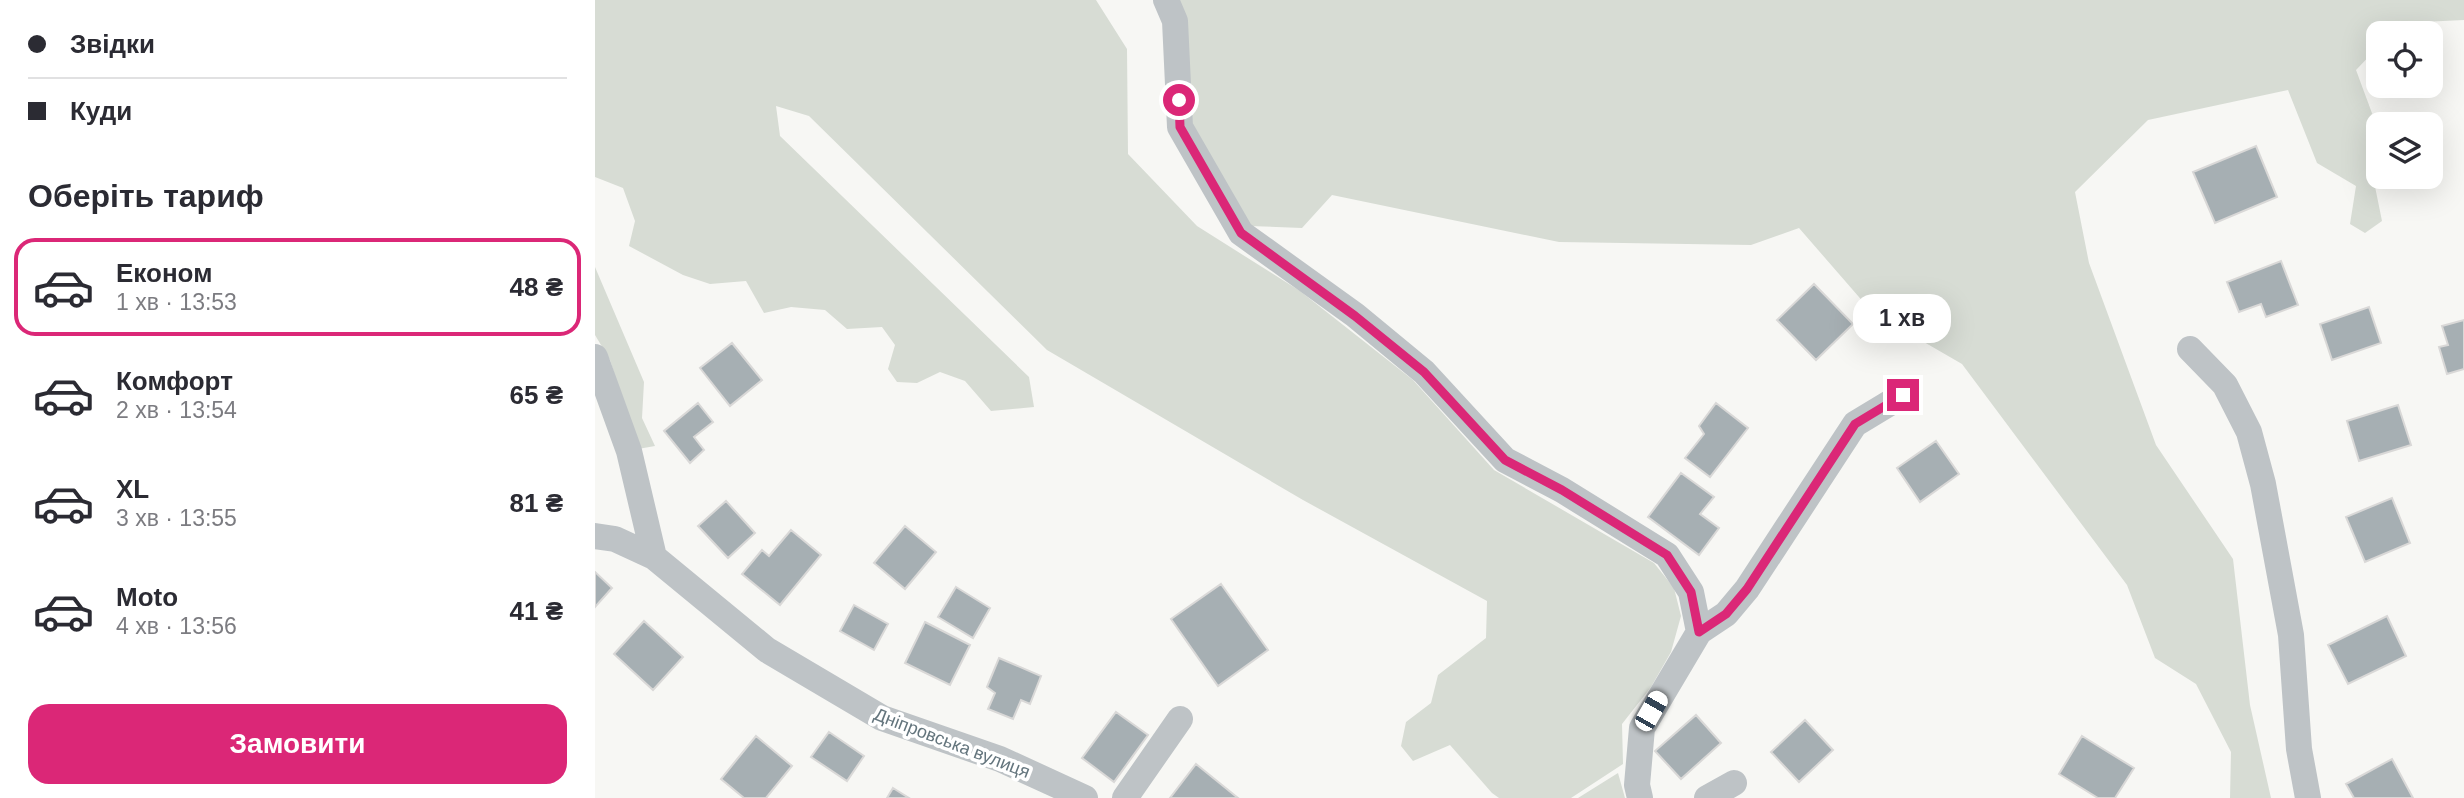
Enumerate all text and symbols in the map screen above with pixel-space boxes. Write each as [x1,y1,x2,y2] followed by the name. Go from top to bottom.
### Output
[2366,21,2443,189] map controls
[2366,21,2443,98] button: locate
[70,29,155,59] text: Звідки
[1163,84,1195,116] route start
[70,96,132,126] text: Куди
[2366,112,2443,189] button: layers
[28,178,264,214] text: Оберіть тариф
[32,256,95,319] icon: car
[116,258,212,288] text: Економ
[510,272,563,302] text: 48 ₴
[116,289,237,315] text: 1 хв · 13:53
[1854,294,1952,342] callout: 1 хв
[1879,305,1925,331] text: 1 хв
[32,364,95,427] icon: car
[116,366,233,396] text: Комфорт
[1887,379,1919,411] route end
[510,380,563,410] text: 65 ₴
[116,397,237,423] text: 2 хв · 13:54
[32,472,95,535] icon: car
[116,474,149,504] text: XL
[510,488,563,518] text: 81 ₴
[116,505,237,531] text: 3 хв · 13:55
[32,580,95,643] icon: car
[116,582,178,612] text: Moto
[510,596,563,626] text: 41 ₴
[116,613,237,639] text: 4 хв · 13:56
[1632,688,1671,734] car
[28,704,567,784] button: Замовити
[871,704,1033,782] street label: Дніпровська вулиця

